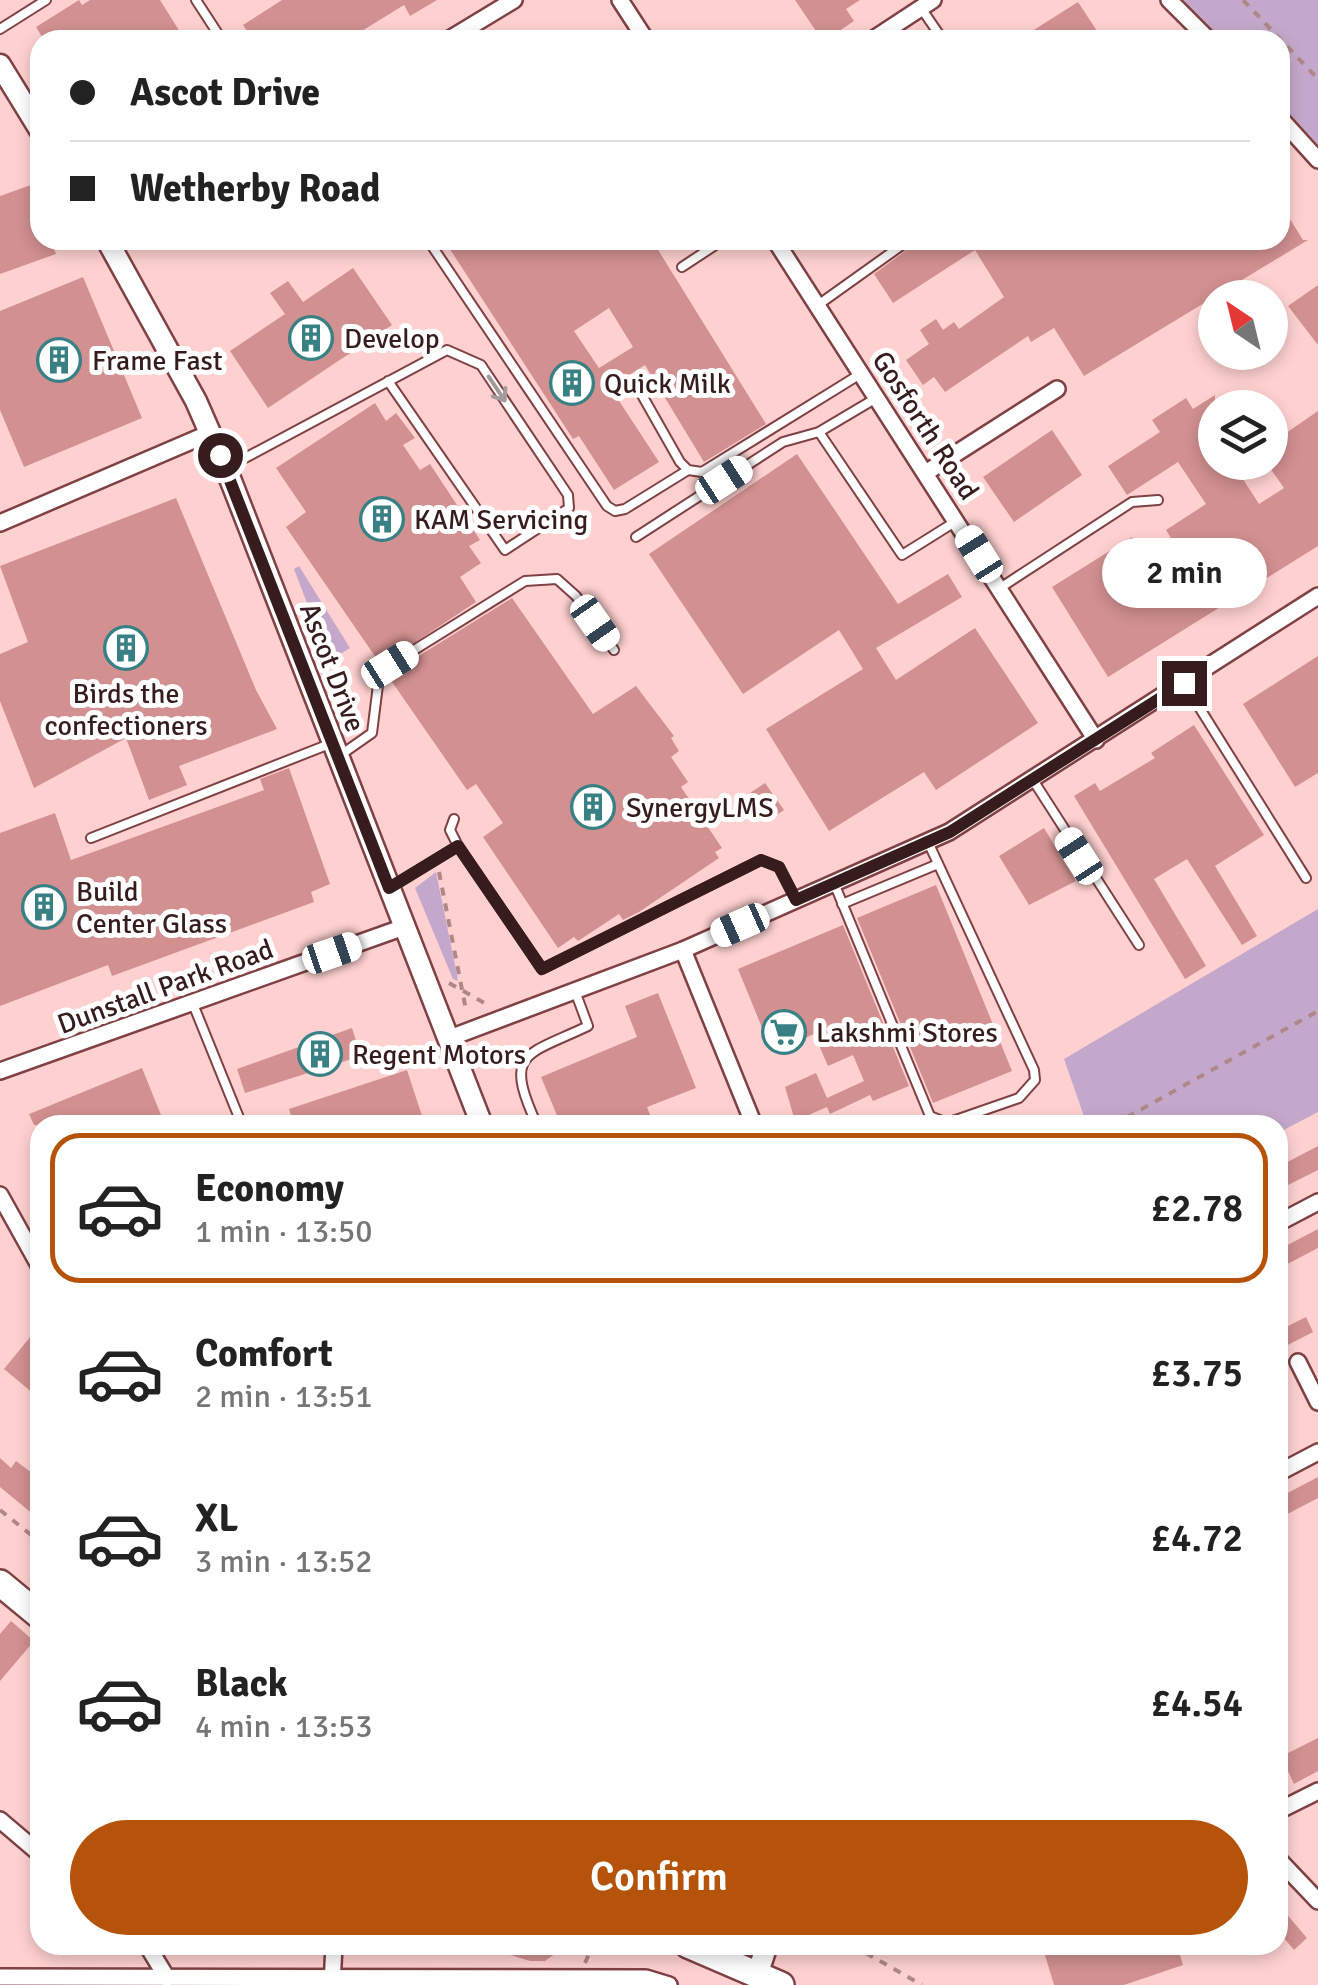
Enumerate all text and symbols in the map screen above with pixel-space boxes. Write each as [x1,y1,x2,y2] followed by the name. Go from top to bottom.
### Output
[130,69,320,116] text: Ascot Drive
[130,165,381,212] text: Wetherby Road
[1198,280,1288,370] north arrow
[1198,280,1288,480] map controls
[288,315,334,361] building icon: Develop
[344,322,440,356] place label: Develop
[36,337,82,383] building icon: Frame Fast
[92,344,223,378] place label: Frame Fast
[864,345,986,506] street label: Gosforth Road
[549,360,595,406] building icon: Quick Milk
[604,367,731,401] place label: Quick Milk
[487,374,508,402] one-way arrow
[1198,390,1288,480] button: layers
[198,433,243,478] route start
[691,451,757,509] car
[359,496,405,542] building icon: KAM Servicing
[414,503,588,537] place label: KAM Servicing
[950,521,1008,587] car
[1102,538,1266,608] callout: 2 min
[1146,553,1223,592] text: 2 min
[566,590,624,656] car
[292,598,372,737] street label: Ascot Drive
[103,625,149,671] building icon: Birds the confectioners
[357,636,423,694] car
[1162,661,1207,706] route end
[44,677,208,743] place label: Birds the confectioners
[570,784,616,830] building icon: SynergyLMS
[626,791,774,825] place label: SynergyLMS
[1050,823,1108,889] car
[76,875,227,941] place label: Build Center Glass
[21,884,67,930] building icon: Build Center Glass
[706,899,774,951] car
[299,929,365,977] car
[53,932,278,1042] street label: Dunstall Park Road
[761,1009,807,1055] supermarket icon: Lakshmi Stores
[816,1016,998,1050] place label: Lakshmi Stores
[297,1031,343,1077] building icon: Regent Motors
[352,1038,526,1072] place label: Regent Motors
[75,1163,165,1253] icon: car
[195,1165,344,1212] text: Economy
[1150,1185,1243,1232] text: £2.78
[195,1212,373,1251] text: 1 min · 13:50
[75,1328,165,1418] icon: car
[195,1330,333,1377] text: Comfort
[1150,1350,1243,1397] text: £3.75
[195,1377,373,1416] text: 2 min · 13:51
[75,1493,165,1583] icon: car
[195,1495,238,1542] text: XL
[1150,1515,1243,1562] text: £4.72
[195,1542,373,1581] text: 3 min · 13:52
[75,1658,165,1748] icon: car
[195,1660,288,1707] text: Black
[1150,1680,1243,1727] text: £4.54
[195,1707,373,1746] text: 4 min · 13:53
[70,1820,1248,1935] button: Confirm

